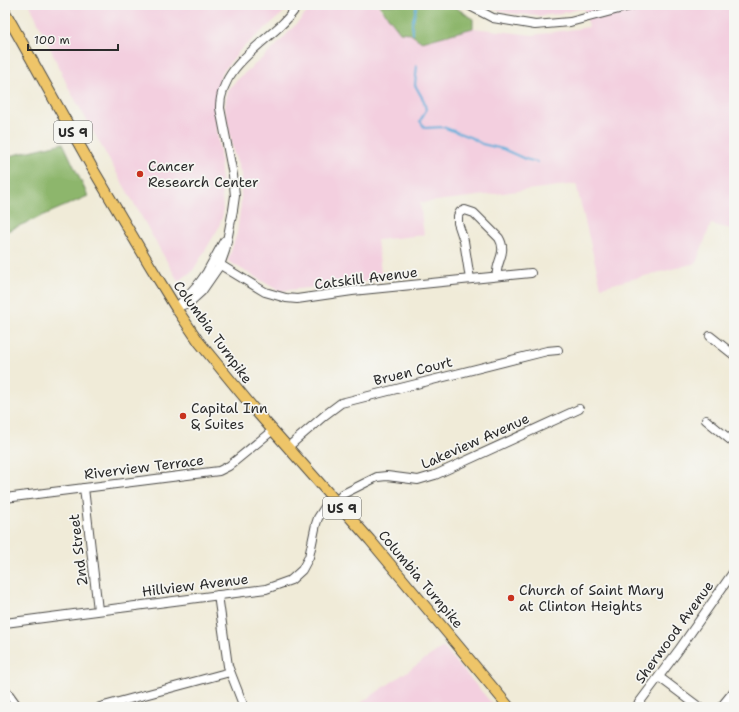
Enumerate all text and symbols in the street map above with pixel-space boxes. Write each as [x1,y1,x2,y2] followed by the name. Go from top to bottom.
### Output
[28,26,118,52] scale bar
[34,32,70,48] text: 100 m
[54,121,92,143] road number: US 9
[148,157,259,191] place label: Cancer Research Center
[135,169,145,179] marker: Cancer Research Center
[313,263,419,293] street label: Catskill Avenue
[170,277,256,387] street label: Columbia Turnpike
[372,353,454,389] street label: Bruen Court
[191,399,268,433] place label: Capital Inn & Suites
[418,409,532,473] street label: Lakeview Avenue
[178,411,188,421] marker: Capital Inn & Suites
[83,451,205,483] street label: Riverview Terrace
[323,497,361,519] road number: US 9
[65,513,91,587] street label: 2nd Street
[375,526,467,632] street label: Columbia Turnpike
[141,570,249,600] street label: Hillview Avenue
[631,577,717,687] street label: Sherwood Avenue
[519,581,664,615] place label: Church of Saint Mary at Clinton Heights
[506,593,516,603] marker: Church of Saint Mary at Clinton Heights

